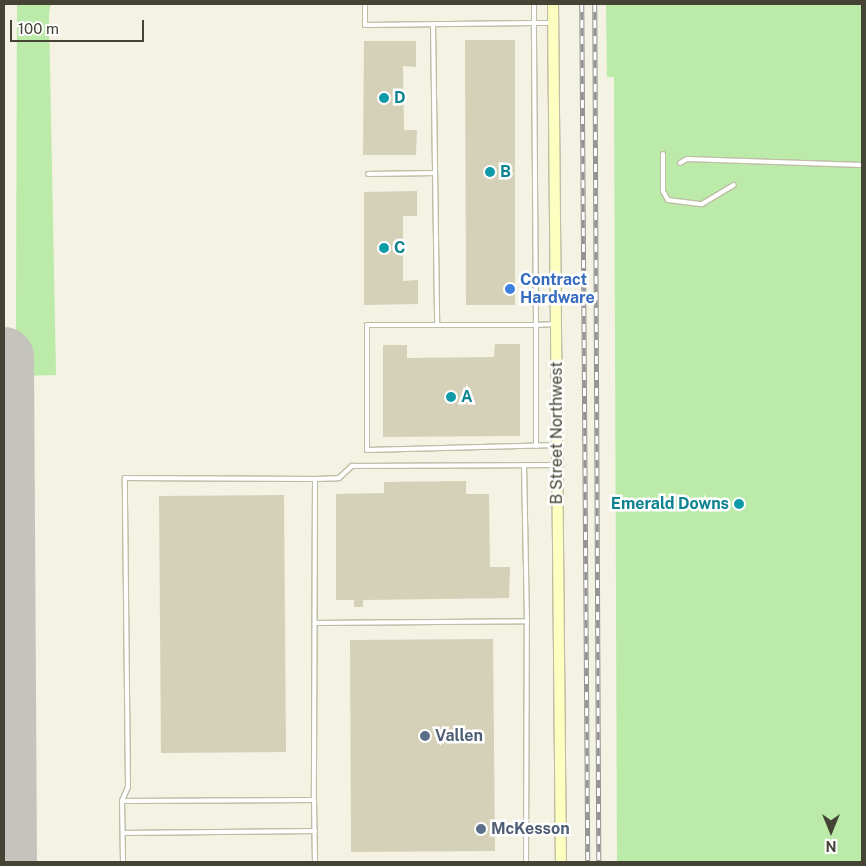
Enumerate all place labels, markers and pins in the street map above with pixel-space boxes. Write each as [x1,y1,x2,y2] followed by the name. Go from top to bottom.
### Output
[394,88,406,108] place label: D
[378,92,390,104] marker: D
[500,162,511,182] place label: B
[484,166,496,178] marker: B
[394,238,405,258] place label: C
[378,242,390,254] marker: C
[520,270,595,308] place label: Contract Hardware
[504,283,516,295] marker: Contract Hardware
[461,387,473,407] place label: A
[445,391,457,403] marker: A
[611,494,729,514] place label: Emerald Downs
[733,498,745,510] marker: Emerald Downs
[435,726,483,746] place label: Vallen
[419,730,431,742] marker: Vallen
[491,819,570,839] place label: McKesson
[475,823,487,835] marker: McKesson

